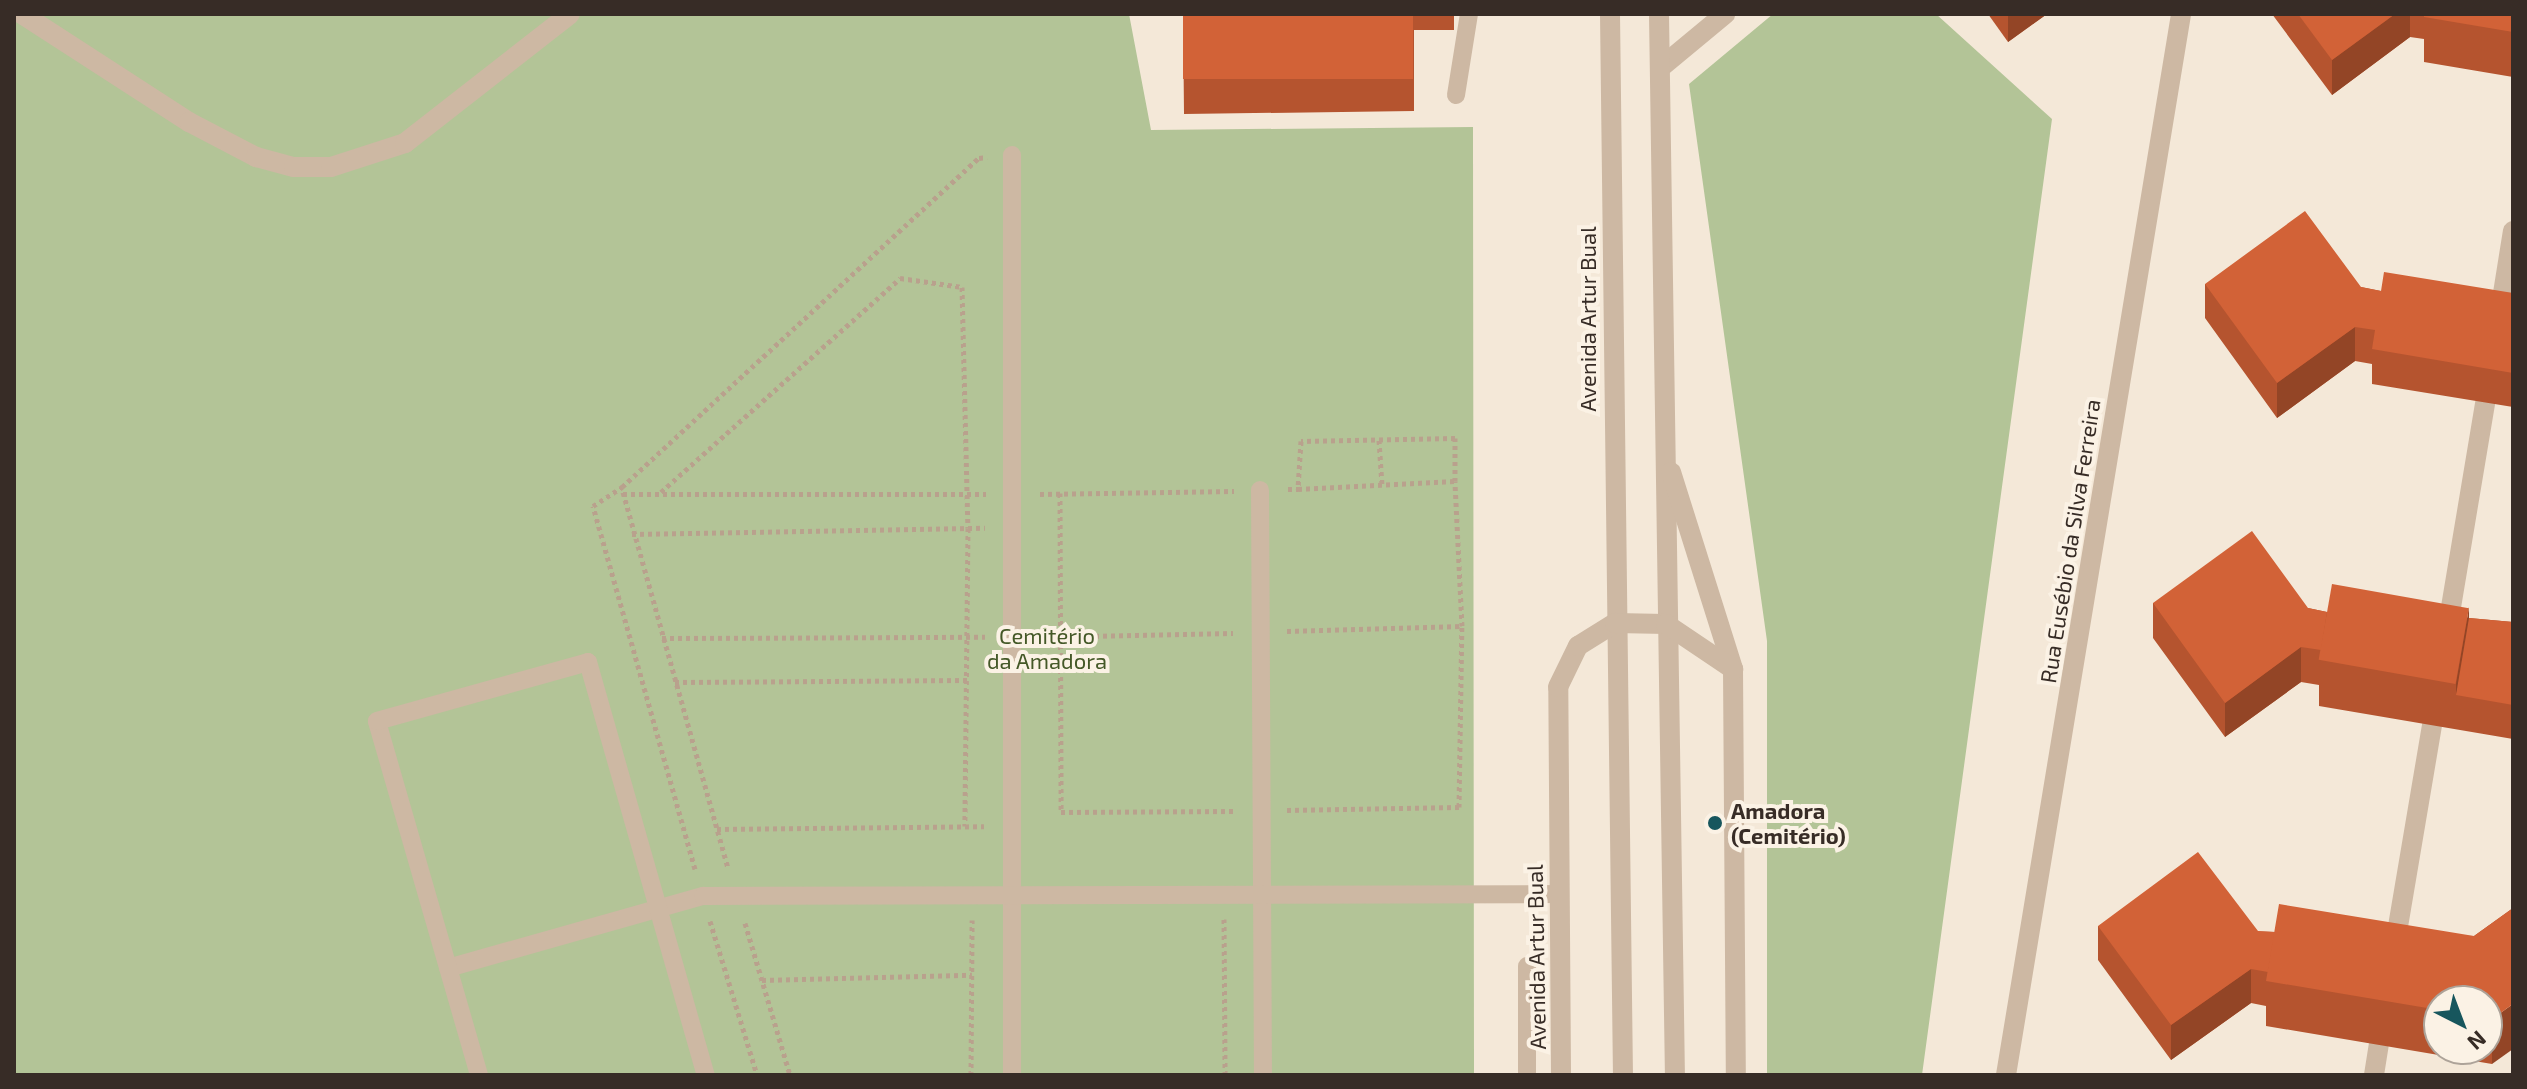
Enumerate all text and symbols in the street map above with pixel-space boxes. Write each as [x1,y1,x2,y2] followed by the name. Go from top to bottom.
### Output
[1575,226,1601,412] street label: Avenida Artur Bual
[2034,397,2106,685] street label: Rua Eusébio da Silva Ferreira
[987,622,1107,674] park label: Cemitério da Amadora
[1731,797,1846,848] place label: Amadora (Cemitério)
[1706,814,1724,832] marker: Amadora (Cemitério)
[1521,864,1551,1050] street label: Avenida Artur Bual
[2423,985,2503,1065] north arrow
[2463,1026,2492,1056] text: N

